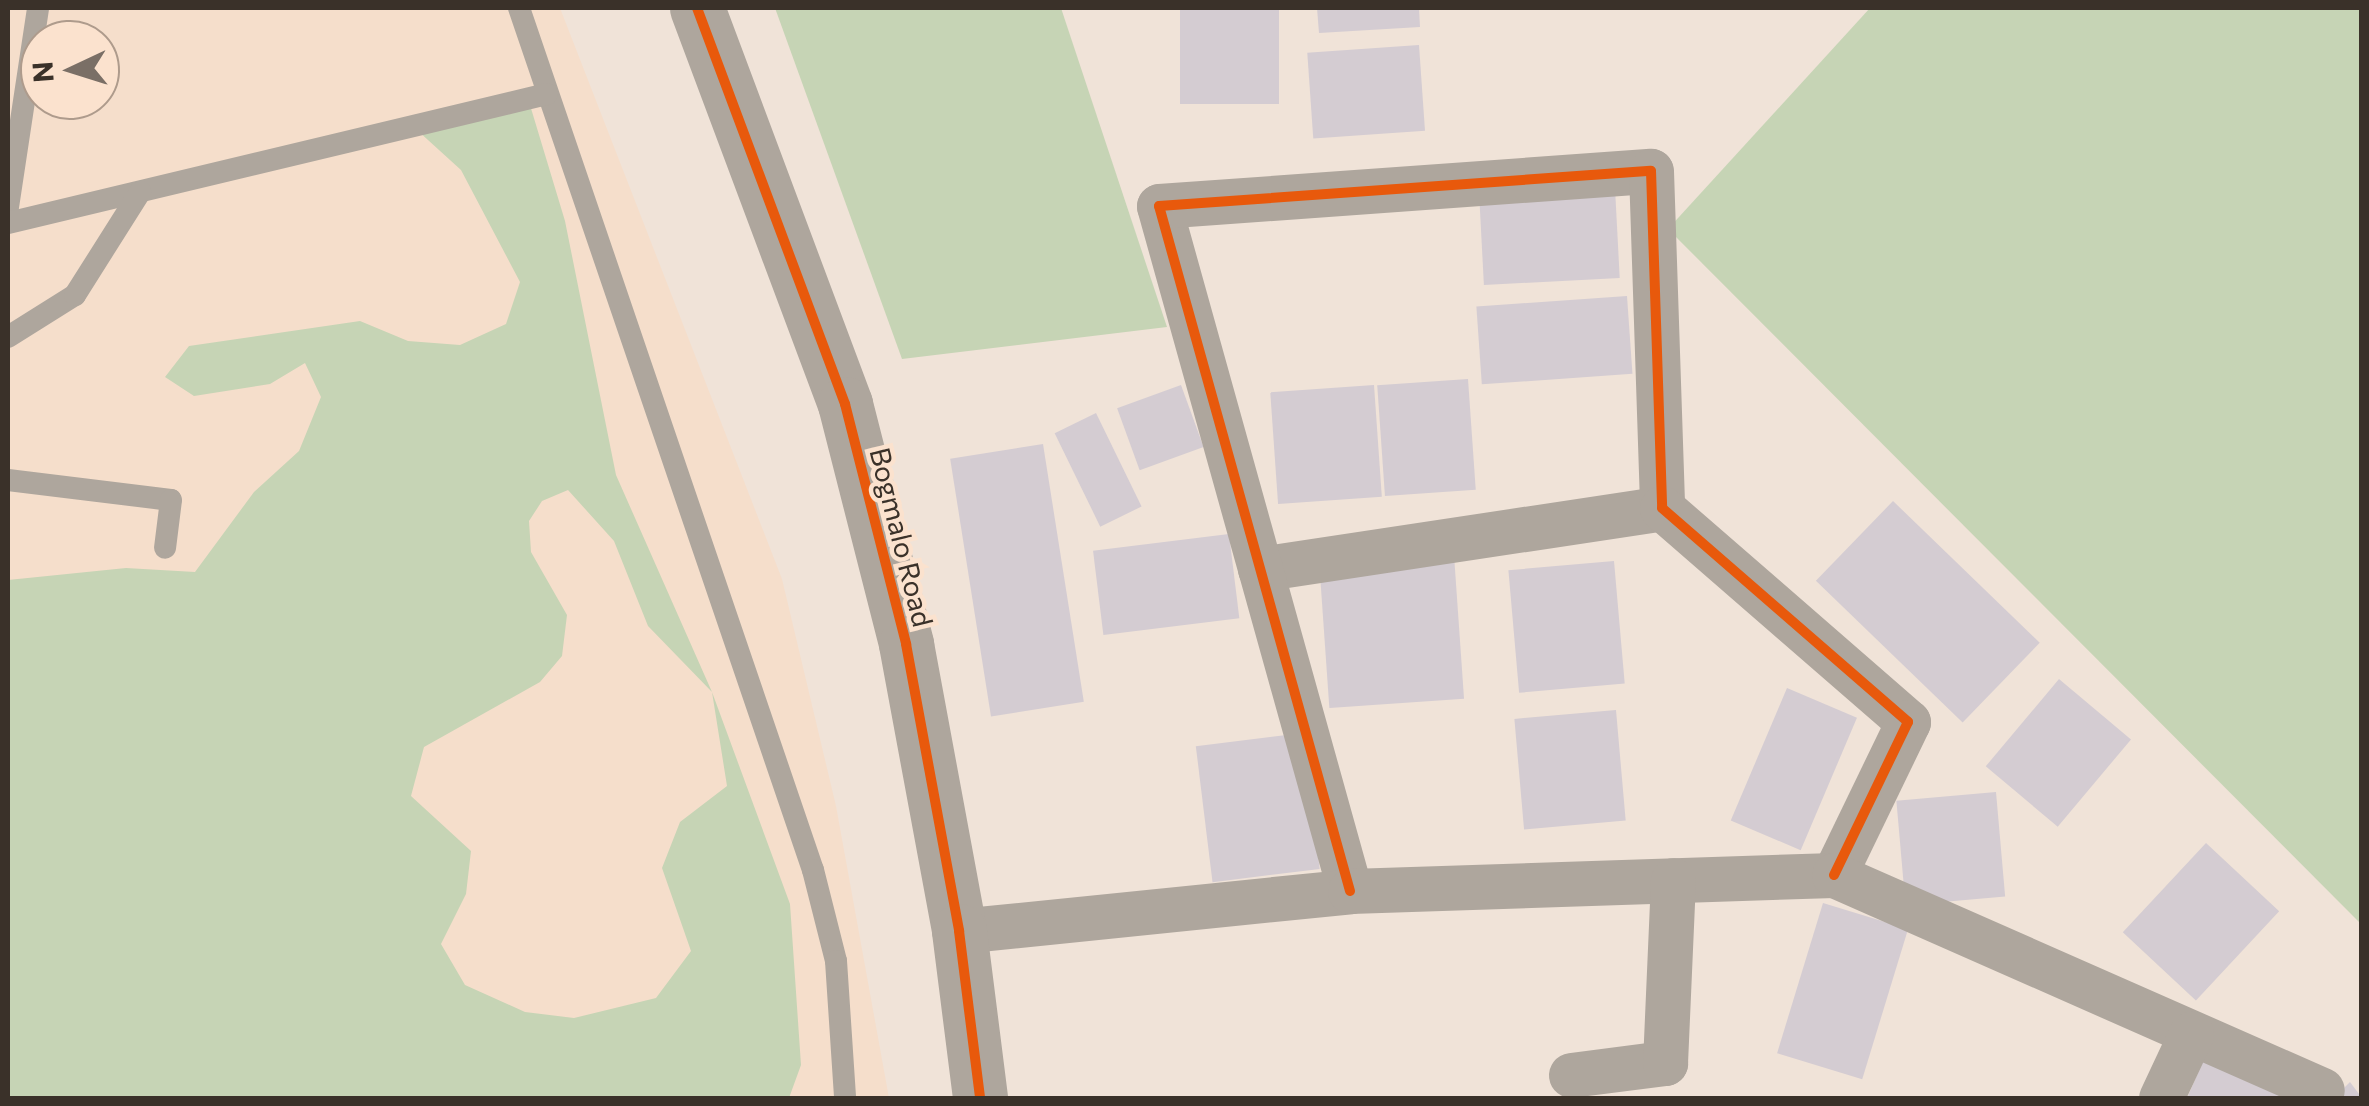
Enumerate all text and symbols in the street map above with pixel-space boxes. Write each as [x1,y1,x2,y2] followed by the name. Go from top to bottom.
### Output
[20,20,120,120] north arrow
[24,60,60,84] text: N
[863,444,941,630] street label: Bogmalo Road

